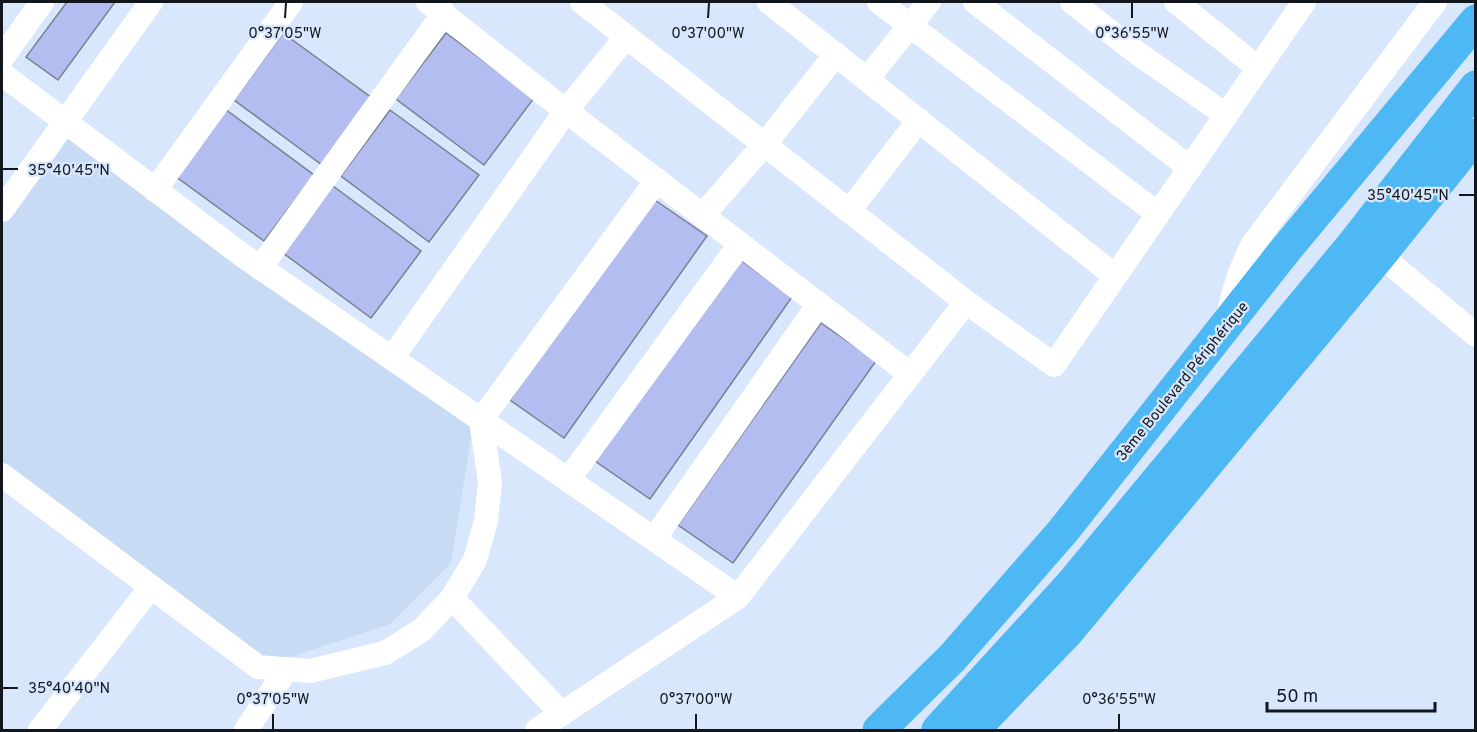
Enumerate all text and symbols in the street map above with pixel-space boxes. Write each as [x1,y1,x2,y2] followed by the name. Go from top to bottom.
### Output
[248,25,322,44] text: 0°37'05"W
[671,25,745,44] text: 0°37'00"W
[1095,25,1169,44] text: 0°36'55"W
[28,162,110,181] text: 35°40'45"N
[1367,187,1449,206] text: 35°40'45"N
[1113,298,1253,466] street label: 3ème Boulevard Périphérique
[1267,675,1435,713] scale bar
[28,680,110,699] text: 35°40'40"N
[1276,686,1318,709] text: 50 m
[236,691,310,710] text: 0°37'05"W
[659,691,733,710] text: 0°37'00"W
[1082,691,1156,710] text: 0°36'55"W

